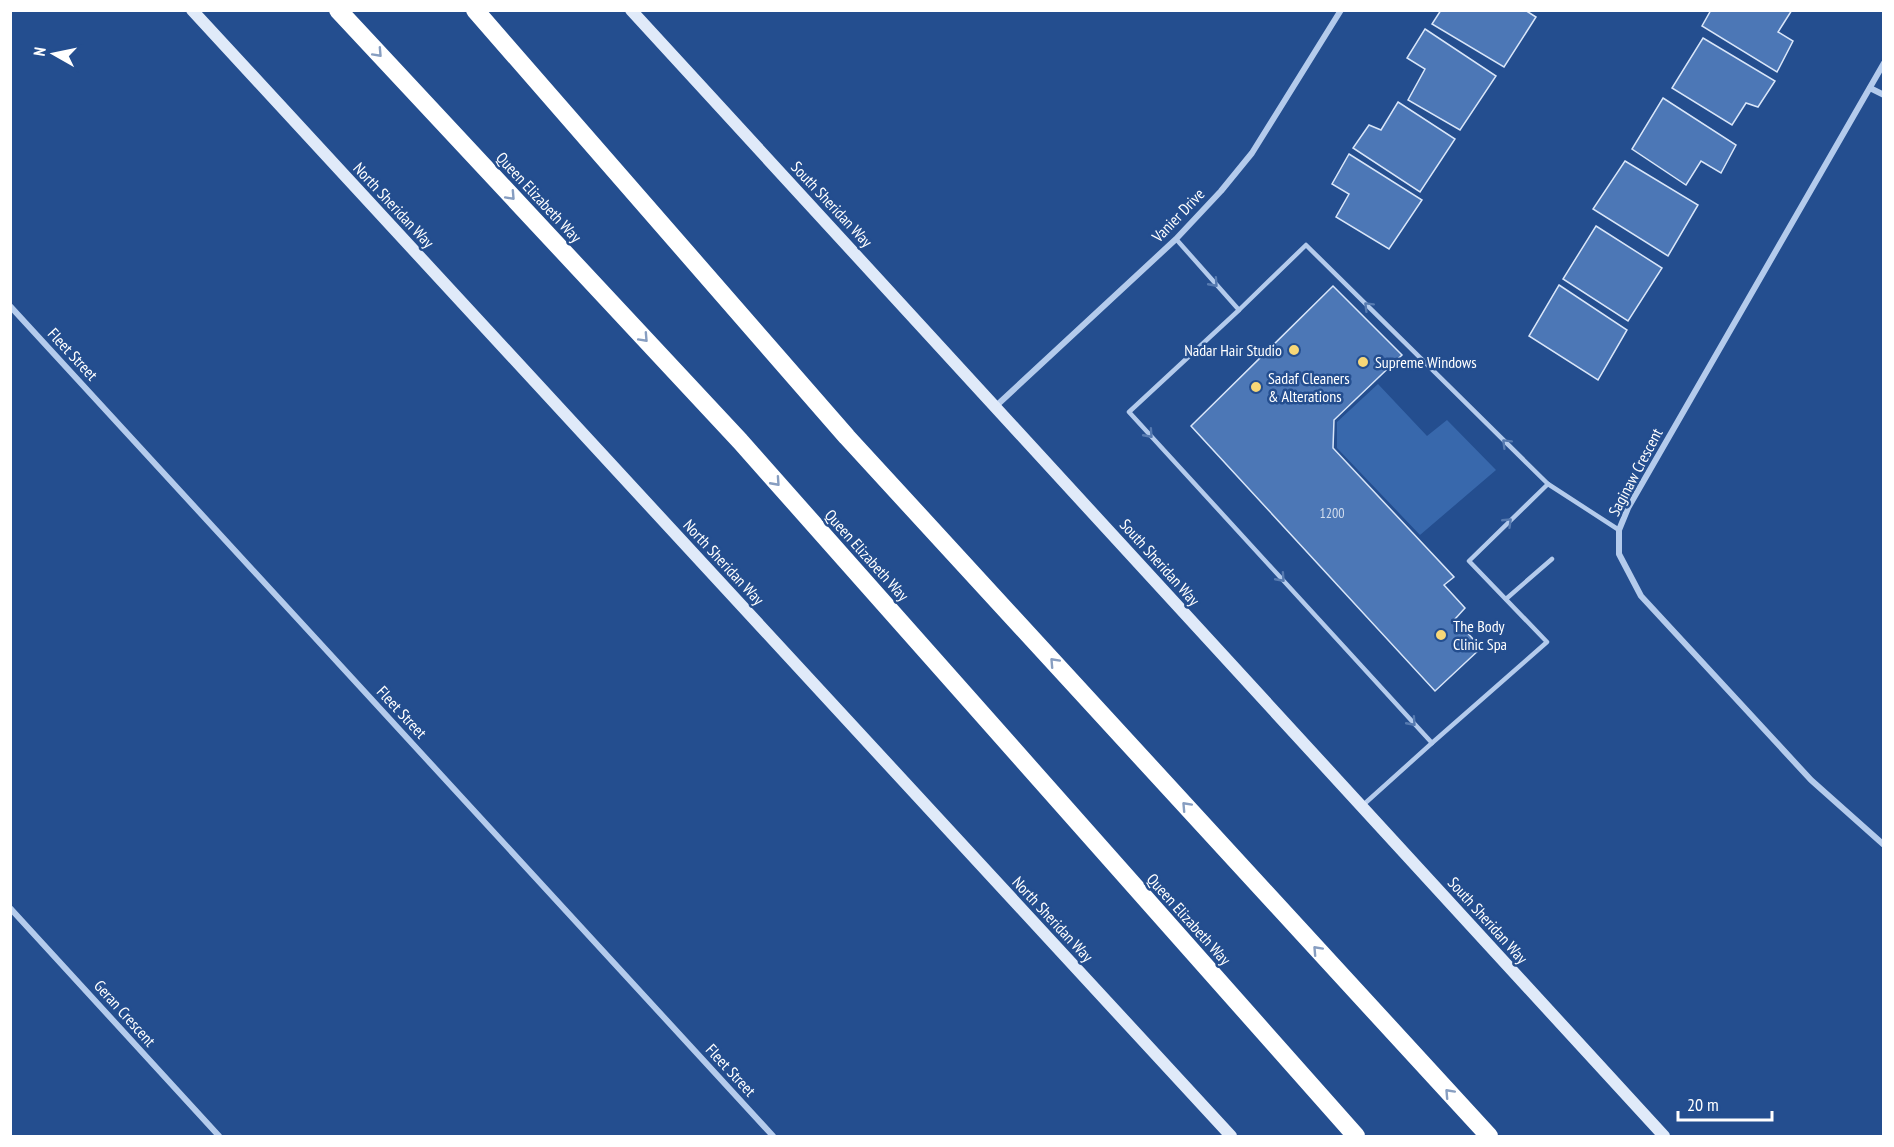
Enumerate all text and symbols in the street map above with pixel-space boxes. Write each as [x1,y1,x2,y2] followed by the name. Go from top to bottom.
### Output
[24,24,84,84] north arrow
[29,46,50,57] text: N
[371,47,382,57] one-way arrow
[492,148,586,246] street label: Queen Elizabeth Way
[787,157,877,251] street label: South Sheridan Way
[349,158,439,252] street label: North Sheridan Way
[1147,184,1209,247] street label: Vanier Drive
[504,189,515,199] one-way arrow
[1207,276,1218,287] one-way arrow
[1364,302,1375,313] one-way arrow
[44,324,103,385] street label: Fleet Street
[637,332,648,342] one-way arrow
[1184,340,1282,360] place label: Nadar Hair Studio
[1287,343,1301,357] marker: Nadar Hair Studio
[1375,352,1477,372] place label: Supreme Windows
[1356,355,1370,369] marker: Supreme Windows
[1268,368,1350,406] place label: Sadaf Cleaners & Alterations
[1249,380,1263,394] marker: Sadaf Cleaners & Alterations
[1604,424,1667,519] street label: Saginaw Crescent
[1142,428,1153,438] one-way arrow
[1503,439,1514,450] one-way arrow
[769,475,780,486] one-way arrow
[1319,504,1345,522] house number: 1200
[821,505,913,605] street label: Queen Elizabeth Way
[1116,514,1204,610] street label: South Sheridan Way
[679,515,769,609] street label: North Sheridan Way
[1501,519,1512,530] one-way arrow
[1274,571,1285,582] one-way arrow
[1453,616,1507,654] place label: The Body Clinic Spa
[1434,628,1448,642] marker: The Body Clinic Spa
[1050,658,1061,669] one-way arrow
[373,682,432,743] street label: Fleet Street
[1405,715,1416,726] one-way arrow
[1182,802,1193,813] one-way arrow
[1143,869,1235,969] street label: Queen Elizabeth Way
[1008,872,1098,966] street label: North Sheridan Way
[1444,872,1532,968] street label: South Sheridan Way
[1313,946,1324,956] one-way arrow
[90,976,160,1051] street label: Geran Crescent
[702,1040,761,1101] street label: Fleet Street
[1678,1084,1772,1122] scale bar
[1445,1090,1456,1100] one-way arrow
[1687,1093,1719,1116] text: 20 m

